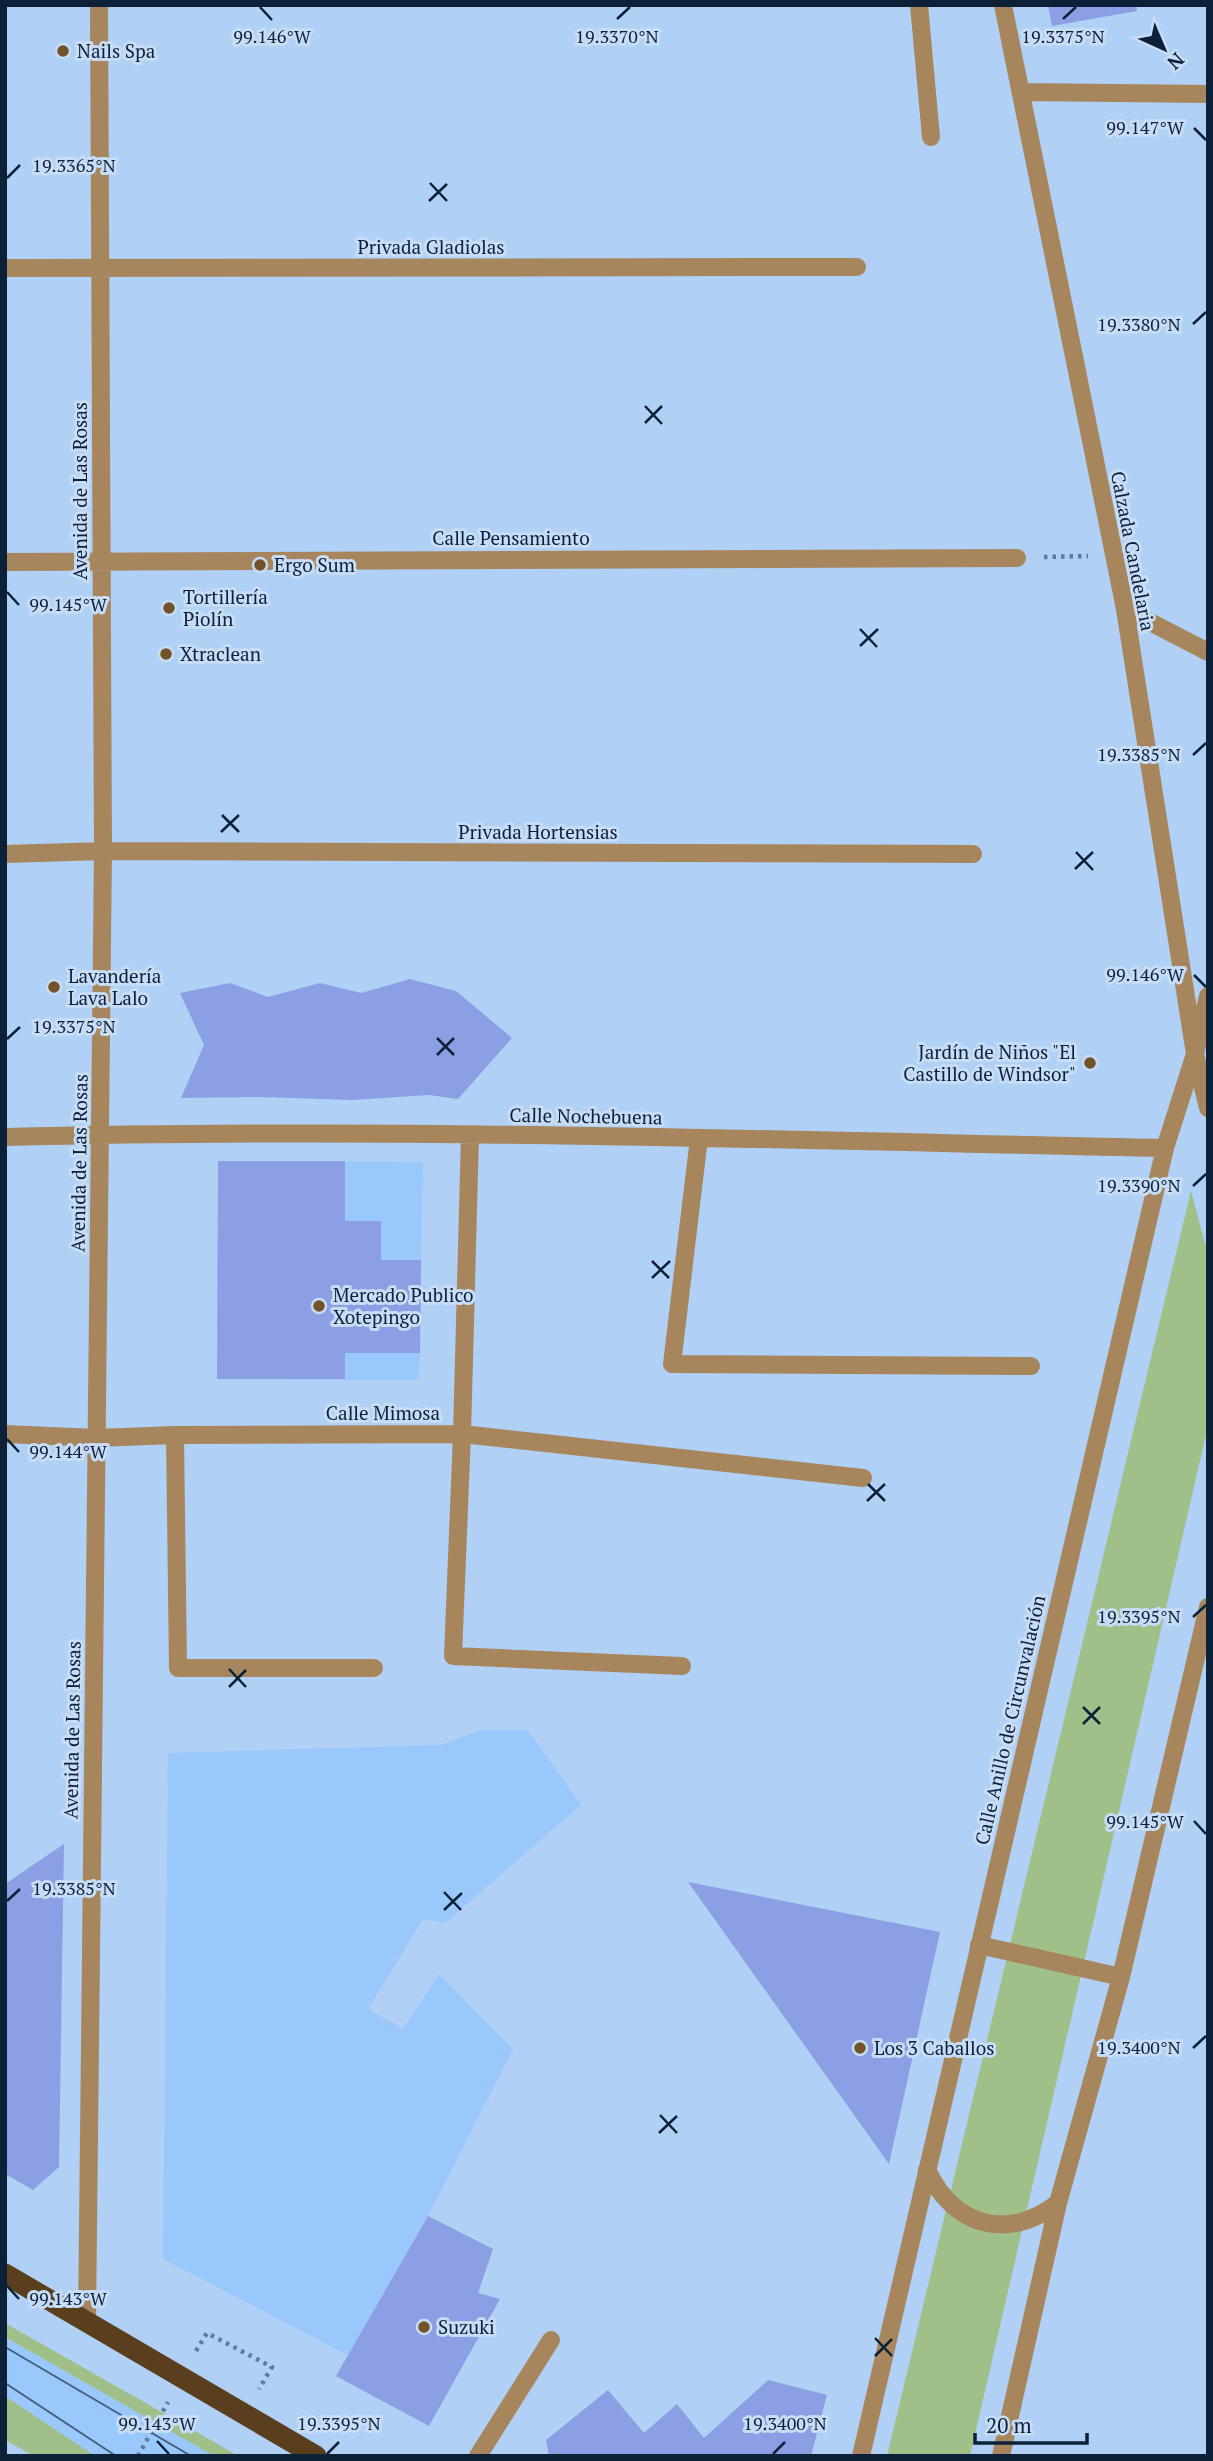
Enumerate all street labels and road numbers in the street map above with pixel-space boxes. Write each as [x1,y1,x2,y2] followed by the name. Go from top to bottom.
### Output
[357,234,505,259] street label: Privada Gladiolas
[67,402,92,580] street label: Avenida de Las Rosas
[1106,469,1161,633] street label: Calzada Candelaria
[432,525,590,550] street label: Calle Pensamiento
[458,819,618,844] street label: Privada Hortensias
[64,1074,93,1252] street label: Avenida de Las Rosas
[509,1102,663,1129] street label: Calle Nochebuena
[326,1400,441,1425] street label: Calle Mimosa
[969,1593,1050,1847] street label: Calle Anillo de Circunvalación
[57,1641,86,1819] street label: Avenida de Las Rosas

